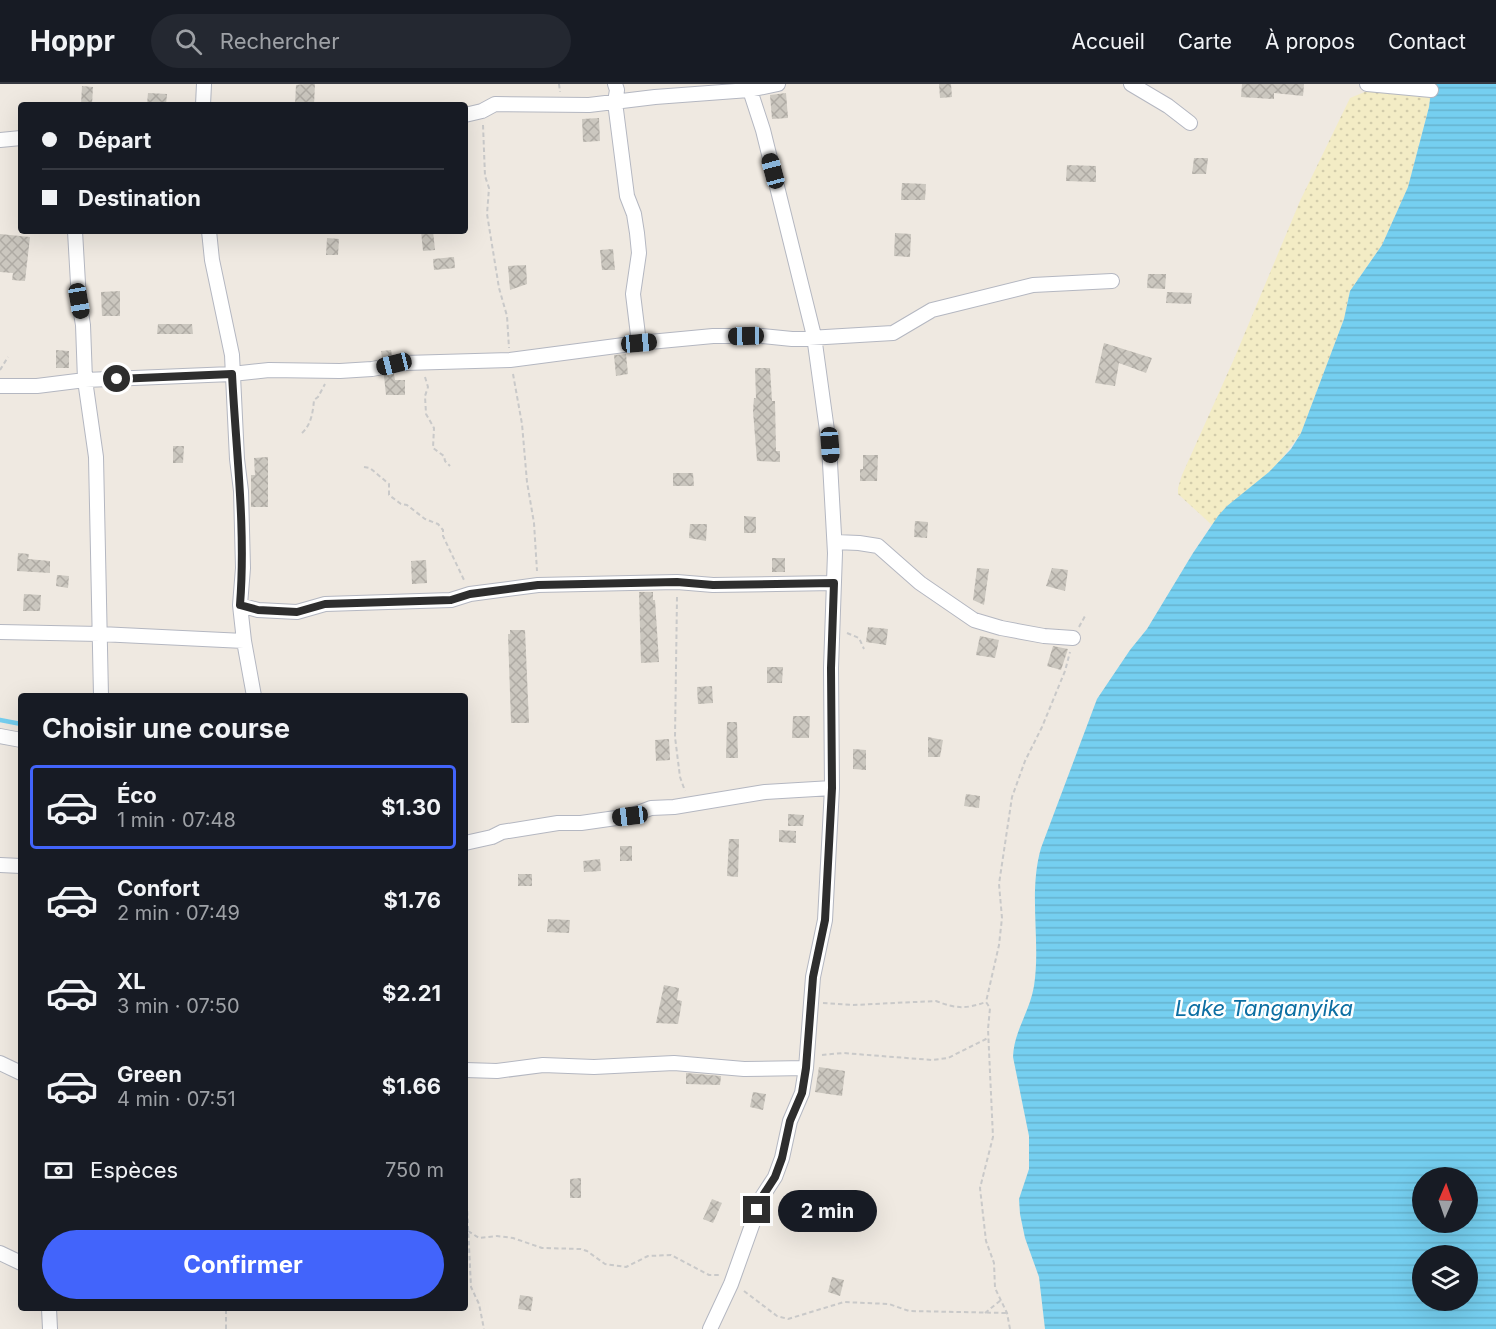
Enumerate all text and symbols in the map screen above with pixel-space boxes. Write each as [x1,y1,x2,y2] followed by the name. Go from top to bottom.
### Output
[151,14,571,68] search box
[30,24,115,58] text: Hoppr
[172,25,205,58] icon: search
[220,28,339,54] text: Rechercher
[1071,29,1145,54] text: Accueil
[1178,29,1232,54] text: Carte
[1265,29,1355,54] text: À propos
[1388,29,1466,54] text: Contact
[78,127,151,153] text: Départ
[760,151,786,191] car
[78,185,201,211] text: Destination
[67,282,91,320] car
[728,327,764,345] car
[620,332,658,354] car
[374,351,414,377] car
[103,365,130,392] route start
[820,426,840,464] car
[42,712,290,745] text: Choisir une course
[45,780,99,834] icon: car
[117,782,157,808] text: Éco
[381,794,441,820] text: $1.30
[611,805,649,827] car
[117,808,236,832] text: 1 min · 07:48
[45,873,99,927] icon: car
[117,875,200,901] text: Confort
[384,887,441,913] text: $1.76
[117,901,240,925] text: 2 min · 07:49
[45,966,99,1020] icon: car
[117,968,146,994] text: XL
[382,980,441,1006] text: $2.21
[117,994,240,1018] text: 3 min · 07:50
[1175,995,1353,1021] water label: Lake Tanganyika
[45,1059,99,1113] icon: car
[117,1061,182,1087] text: Green
[382,1073,441,1099] text: $1.66
[117,1087,236,1111] text: 4 min · 07:51
[42,1154,75,1187] icon: cash
[90,1157,178,1183] text: Espèces
[385,1158,444,1182] text: 750 m
[1412,1167,1478,1233] north arrow
[1412,1167,1478,1311] map controls
[778,1189,877,1231] callout: 2 min
[743,1196,770,1223] route end
[801,1199,854,1223] text: 2 min
[42,1230,444,1299] button: Confirmer
[1412,1245,1478,1311] button: layers

